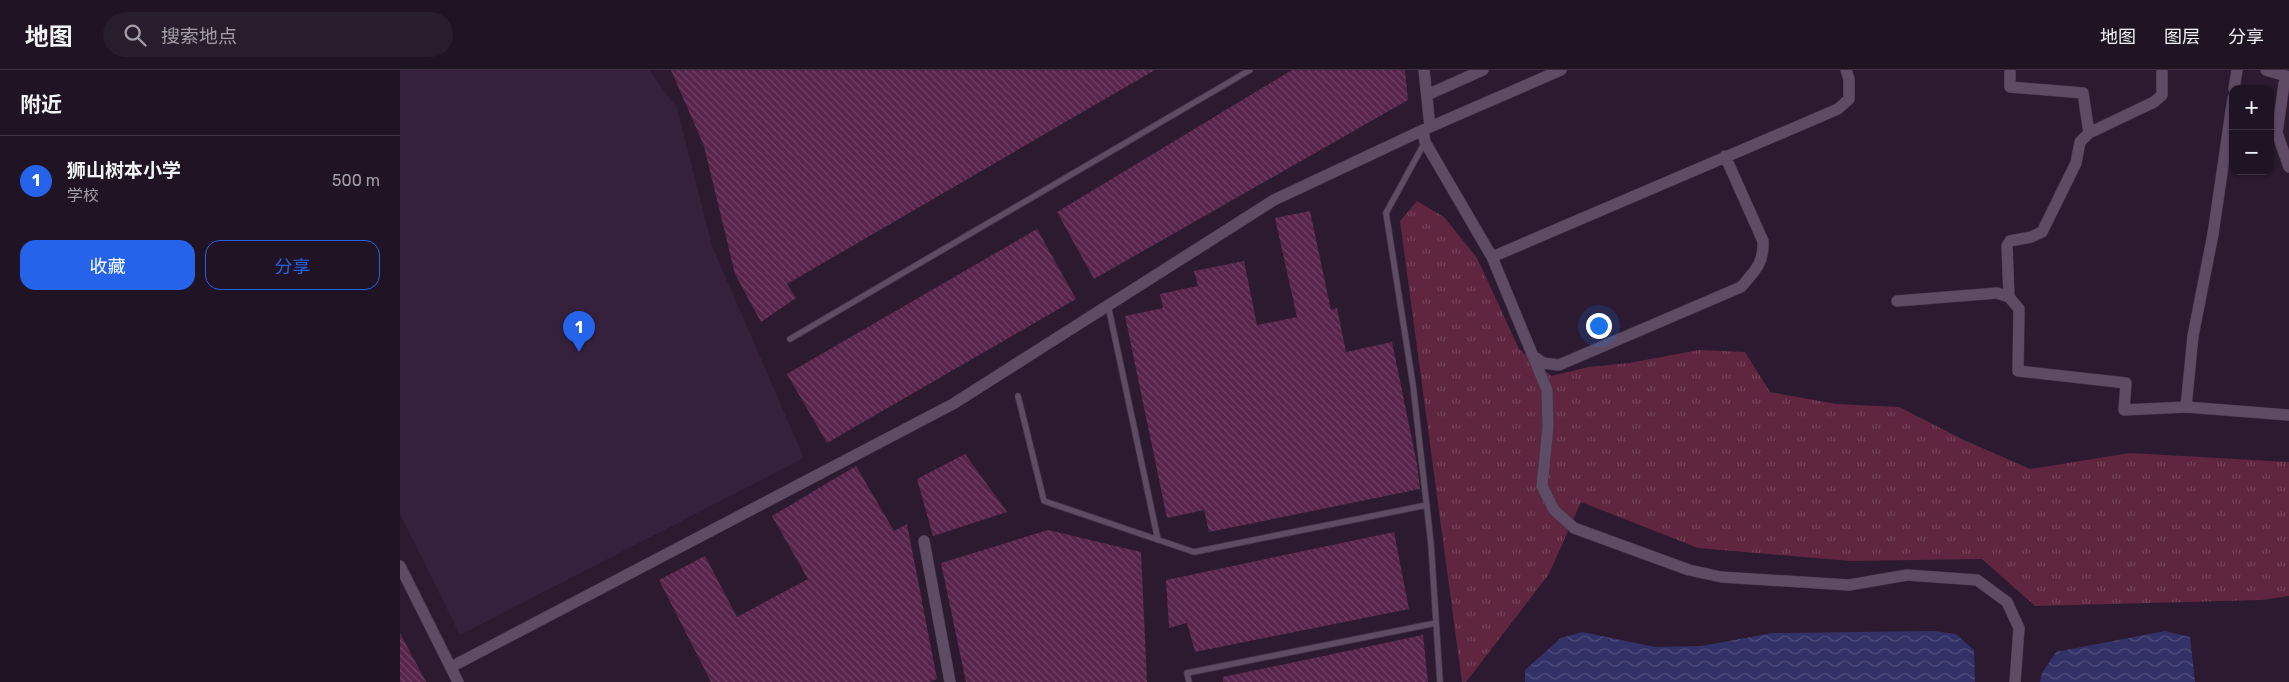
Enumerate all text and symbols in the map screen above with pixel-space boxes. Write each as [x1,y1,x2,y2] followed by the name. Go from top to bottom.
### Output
[103,12,453,57] search box
[121,21,149,49] icon: search
[25,23,73,51] text: 地图
[161,25,237,48] text: 搜索地点
[2100,26,2136,48] text: 地图
[2164,26,2200,48] text: 图层
[2228,26,2264,48] text: 分享
[2229,85,2274,175] map controls
[2229,85,2274,130] button: +
[20,92,62,117] text: 附近
[2229,130,2274,175] button: −
[67,159,181,182] text: 狮山树本小学
[32,171,40,190] text: 1
[332,171,380,190] text: 500 m
[67,186,99,205] text: 学校
[20,240,195,290] button: 收藏
[205,240,380,290] button: 分享
[563,311,595,352] pin: 1
[1586,313,1612,339] your location

